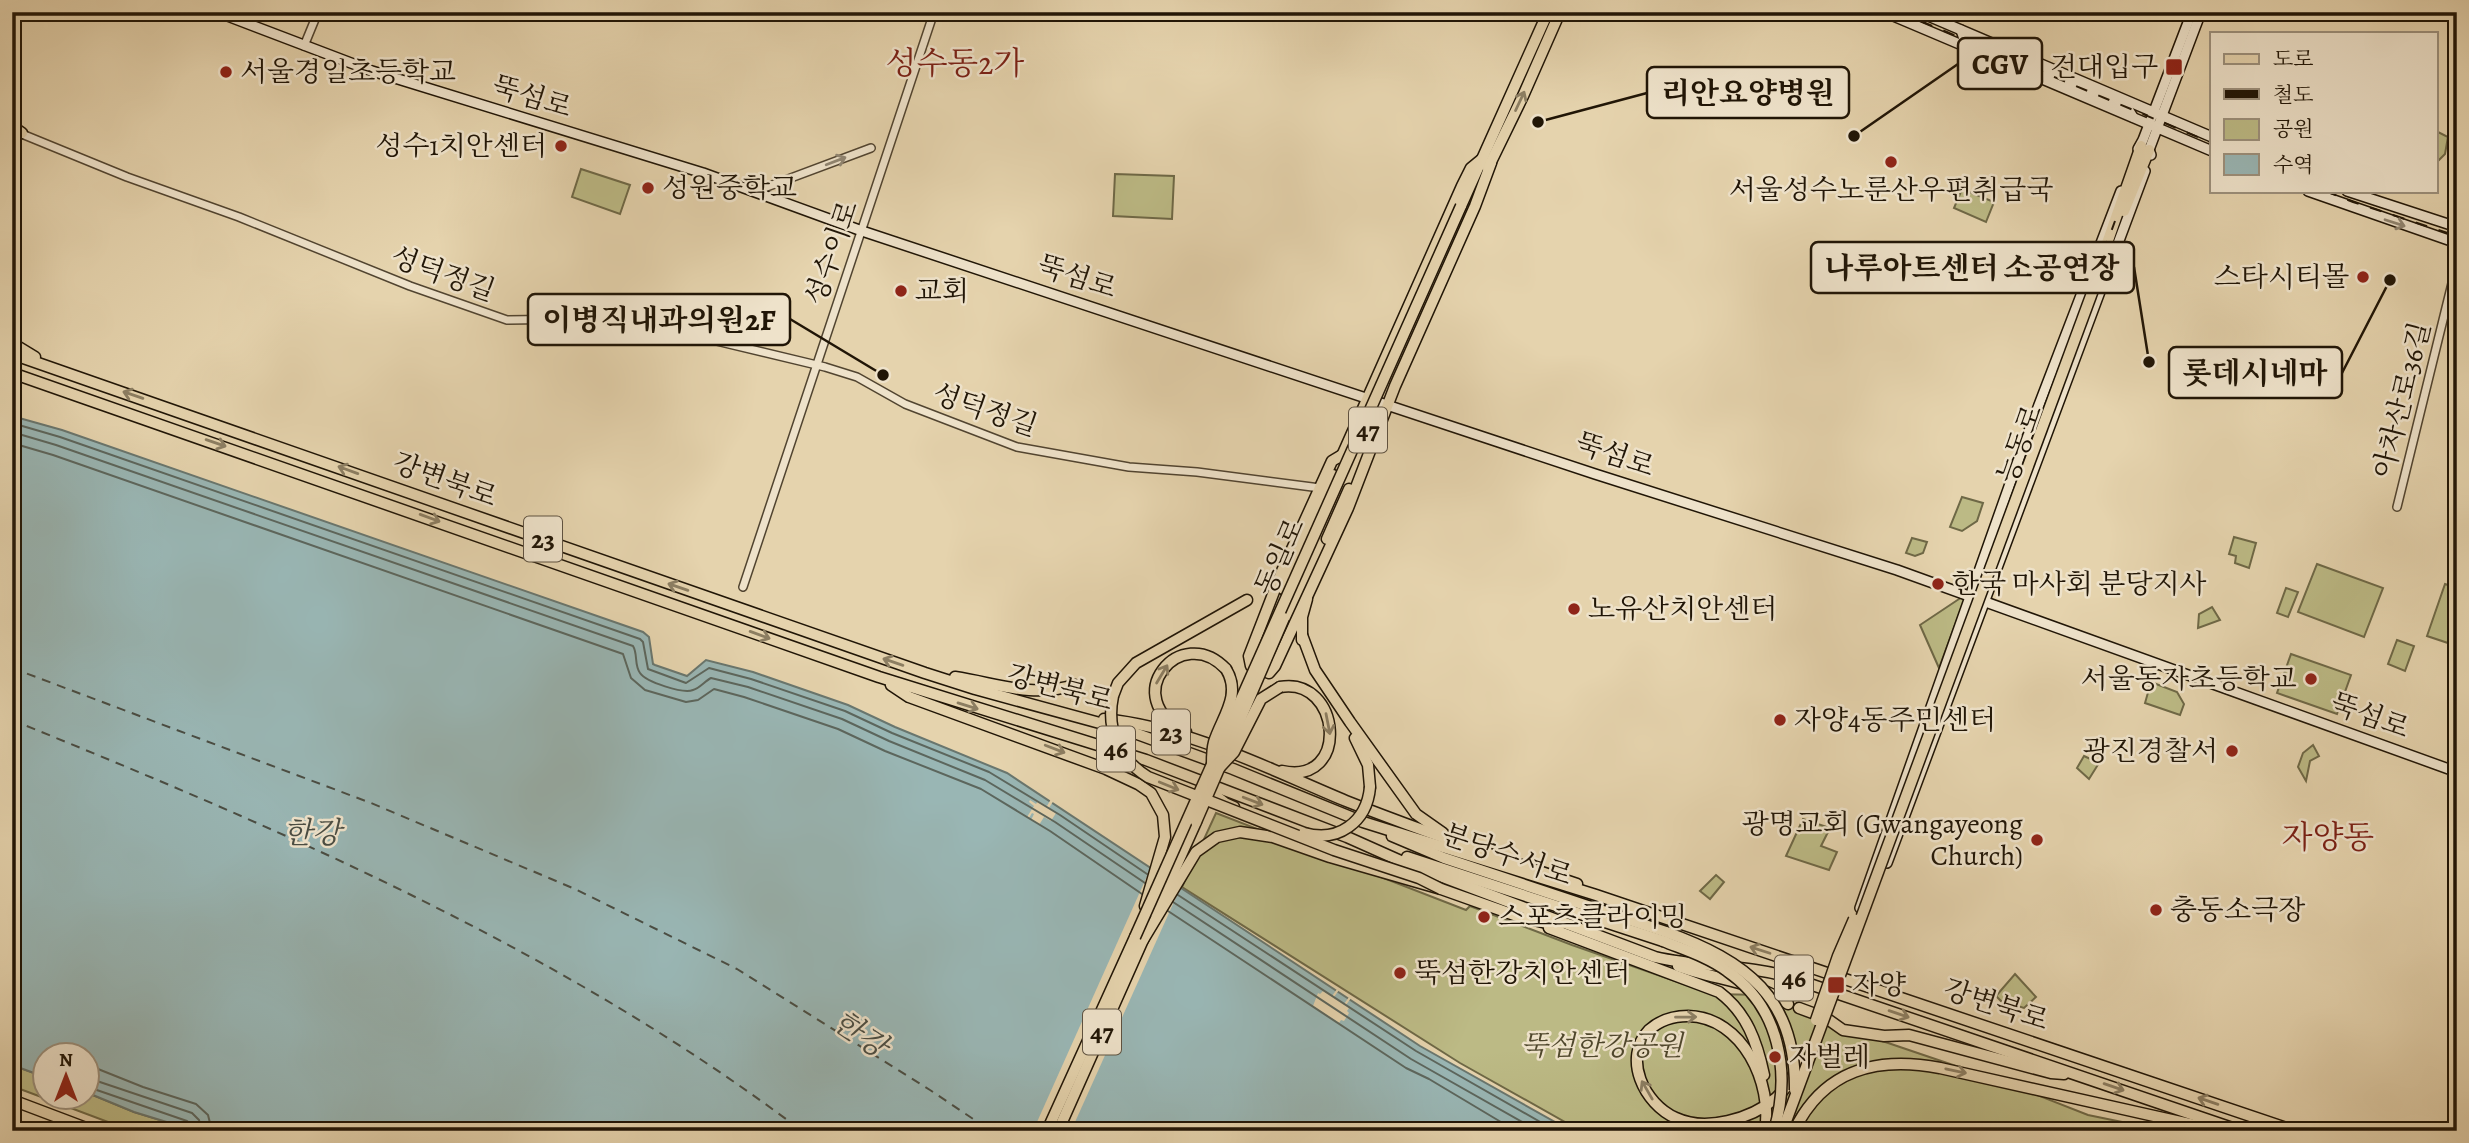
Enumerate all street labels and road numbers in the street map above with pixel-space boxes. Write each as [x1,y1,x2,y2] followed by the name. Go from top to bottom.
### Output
[488,67,576,127] street label: 뚝섬로
[796,196,868,310] street label: 성수이로
[386,238,500,310] street label: 성덕정길
[1033,246,1121,308] street label: 뚝섬로
[2364,318,2440,482] street label: 아차산로36길
[928,374,1042,446] street label: 성덕정길
[1988,399,2052,489] street label: 능동로
[1349,408,1387,452] road number: 47
[1570,424,1660,486] street label: 뚝섬로
[388,444,502,516] street label: 강변북로
[1246,512,1314,602] street label: 동일로
[524,516,562,562] road number: 23
[1003,656,1117,720] street label: 강변북로
[2325,684,2415,748] street label: 뚝섬로
[1152,710,1190,754] road number: 23
[1097,726,1135,772] road number: 46
[1437,815,1577,895] street label: 분당수서로
[1775,956,1813,1001] road number: 46
[1939,970,2053,1040] street label: 강변북로
[1083,1009,1121,1054] road number: 47

